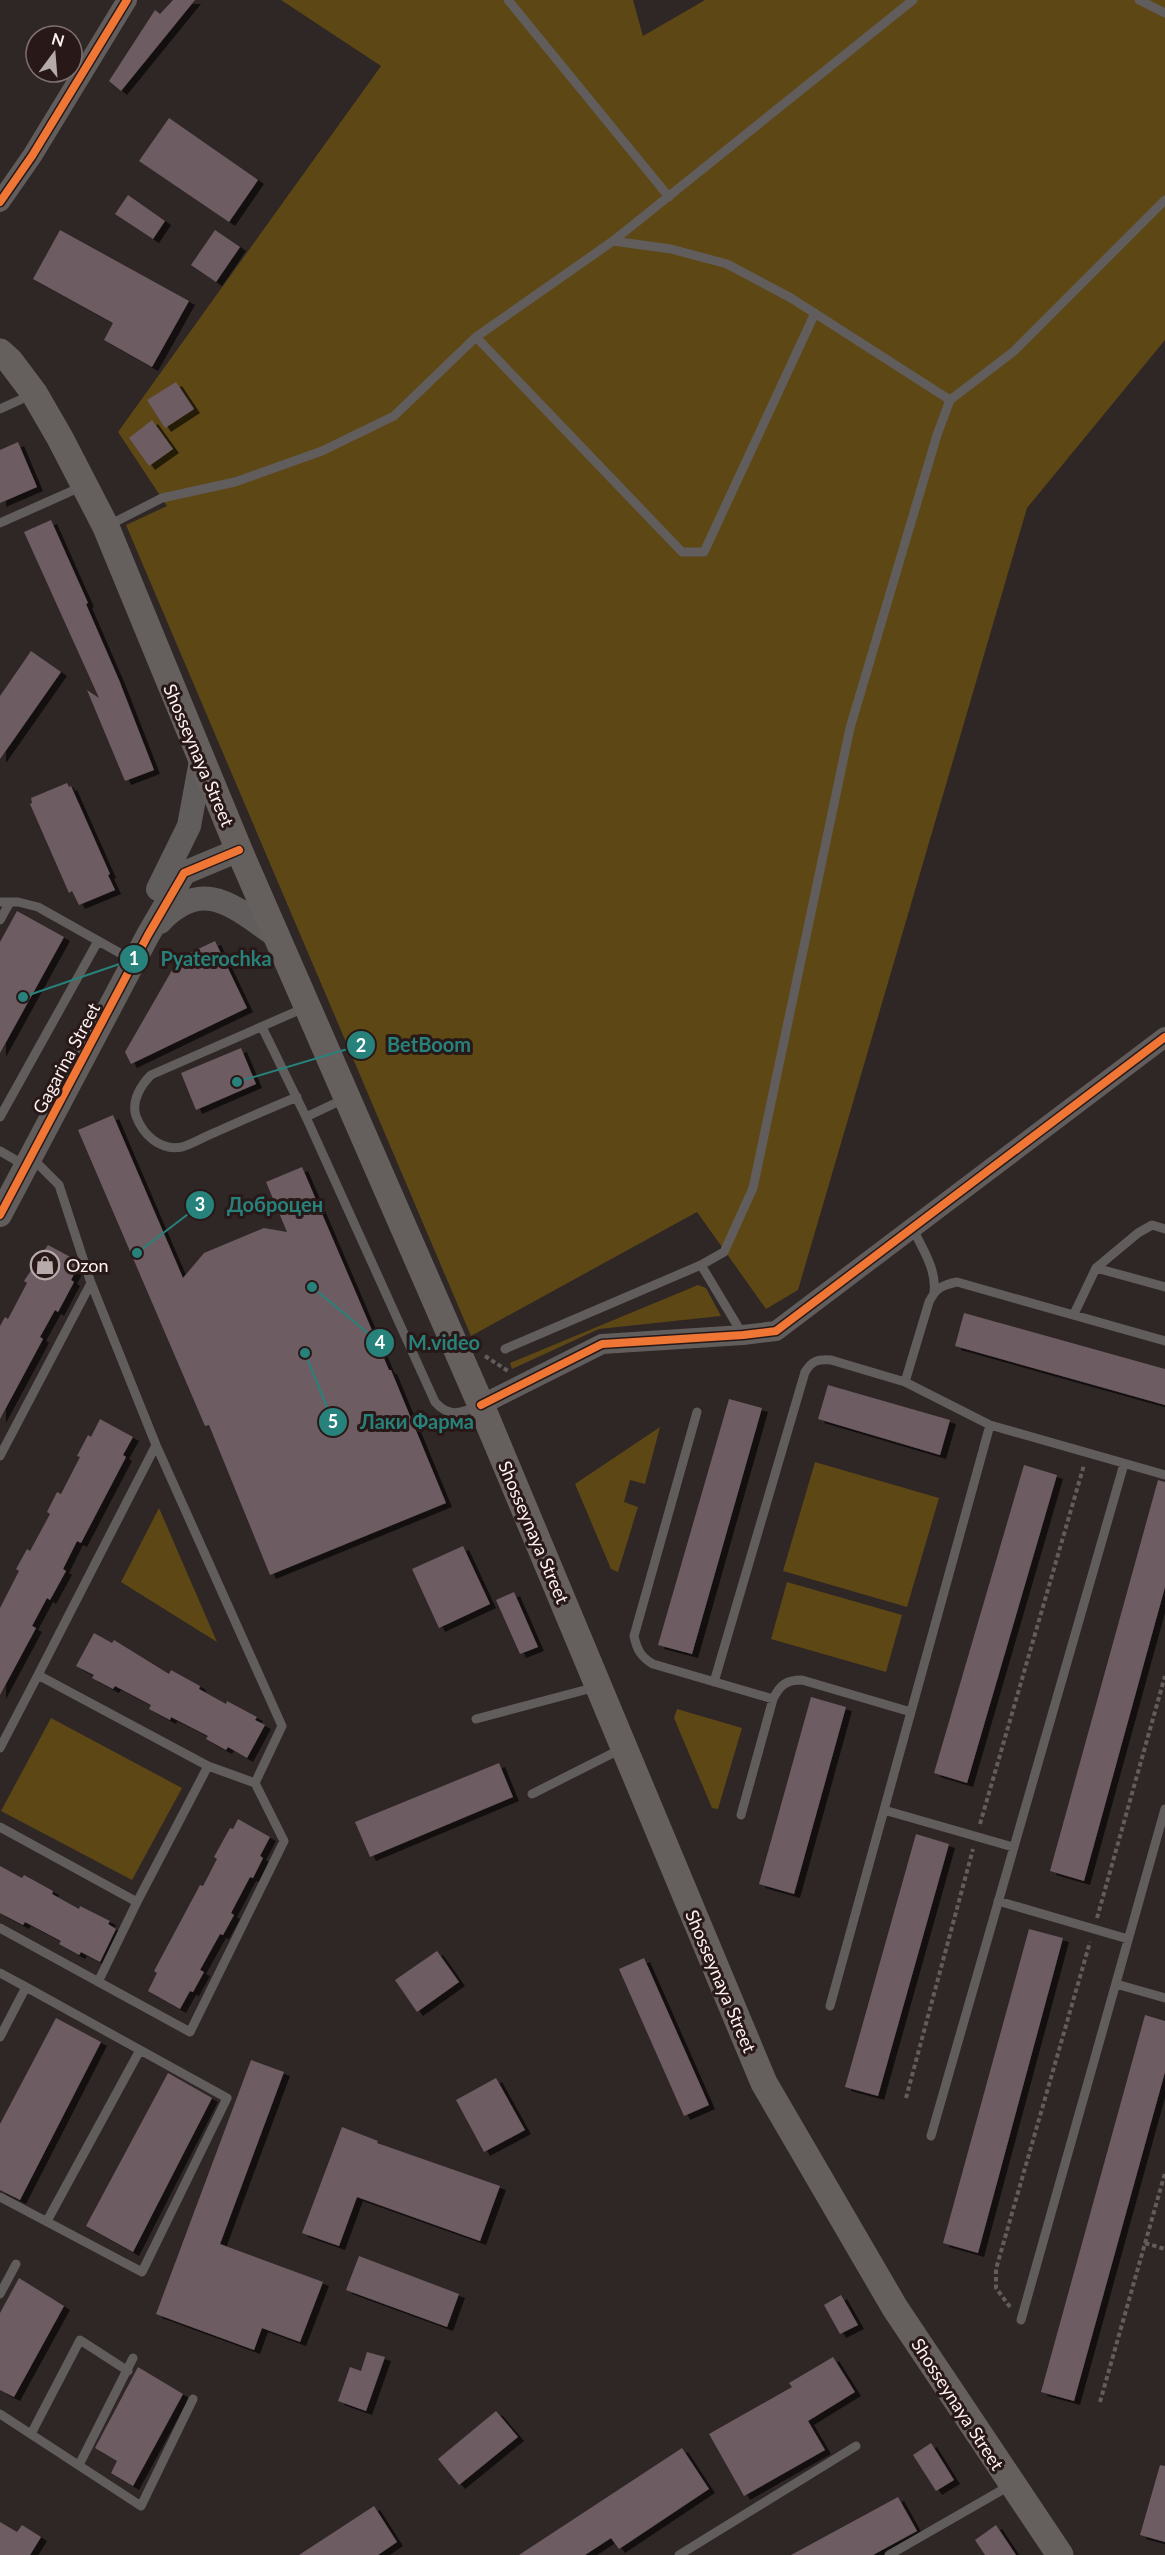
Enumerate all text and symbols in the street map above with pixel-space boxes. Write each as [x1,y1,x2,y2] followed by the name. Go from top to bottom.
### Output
[24,24,84,84] north arrow
[50,28,67,50] text: N
[159,680,239,830] street label: Shosseynaya Street
[119,940,284,978] callout: Pyaterochka
[160,946,272,970] text: Pyaterochka
[129,947,139,969] text: 1
[28,998,105,1117] street label: Gagarina Street
[346,1026,483,1064] callout: BetBoom
[387,1032,471,1056] text: BetBoom
[356,1034,366,1056] text: 2
[185,1186,336,1224] callout: Доброцен
[227,1192,323,1216] text: Доброцен
[195,1193,205,1215] text: 3
[29,1249,61,1281] shop icon: Ozon
[66,1254,108,1276] place label: Ozon
[365,1324,492,1362] callout: M.video
[408,1330,480,1354] text: M.video
[375,1331,385,1353] text: 4
[318,1403,486,1441] callout: Лаки Фарма
[359,1409,474,1433] text: Лаки Фарма
[328,1410,338,1432] text: 5
[494,1457,574,1607] street label: Shosseynaya Street
[681,1906,761,2056] street label: Shosseynaya Street
[907,2334,1009,2475] street label: Shosseynaya Street

